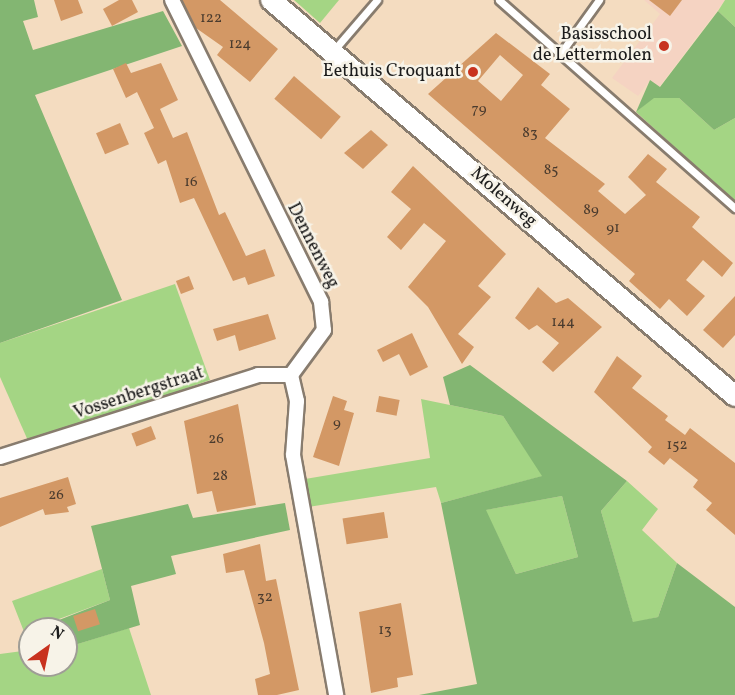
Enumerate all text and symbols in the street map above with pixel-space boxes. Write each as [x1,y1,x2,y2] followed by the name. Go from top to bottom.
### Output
[200,10,222,28] house number: 122
[533,25,652,68] place label: Basisschool de Lettermolen
[229,36,251,54] house number: 124
[657,39,671,53] marker: Basisschool de Lettermolen
[323,61,461,83] place label: Eethuis Croquant
[466,65,480,79] marker: Eethuis Croquant
[472,101,486,119] house number: 79
[522,125,538,143] house number: 83
[544,162,558,180] house number: 85
[465,163,541,233] street label: Molenweg
[184,174,198,192] house number: 16
[281,200,343,292] street label: Dennenweg
[583,202,599,220] house number: 89
[606,220,620,238] house number: 91
[551,314,575,332] house number: 144
[71,363,207,425] street label: Vossenbergstraat
[333,415,341,433] house number: 9
[208,431,224,449] house number: 26
[666,437,688,455] house number: 152
[212,468,228,486] house number: 28
[48,487,64,505] house number: 26
[257,589,273,607] house number: 32
[18,617,78,677] north arrow
[46,621,68,646] text: N
[378,622,392,640] house number: 13

